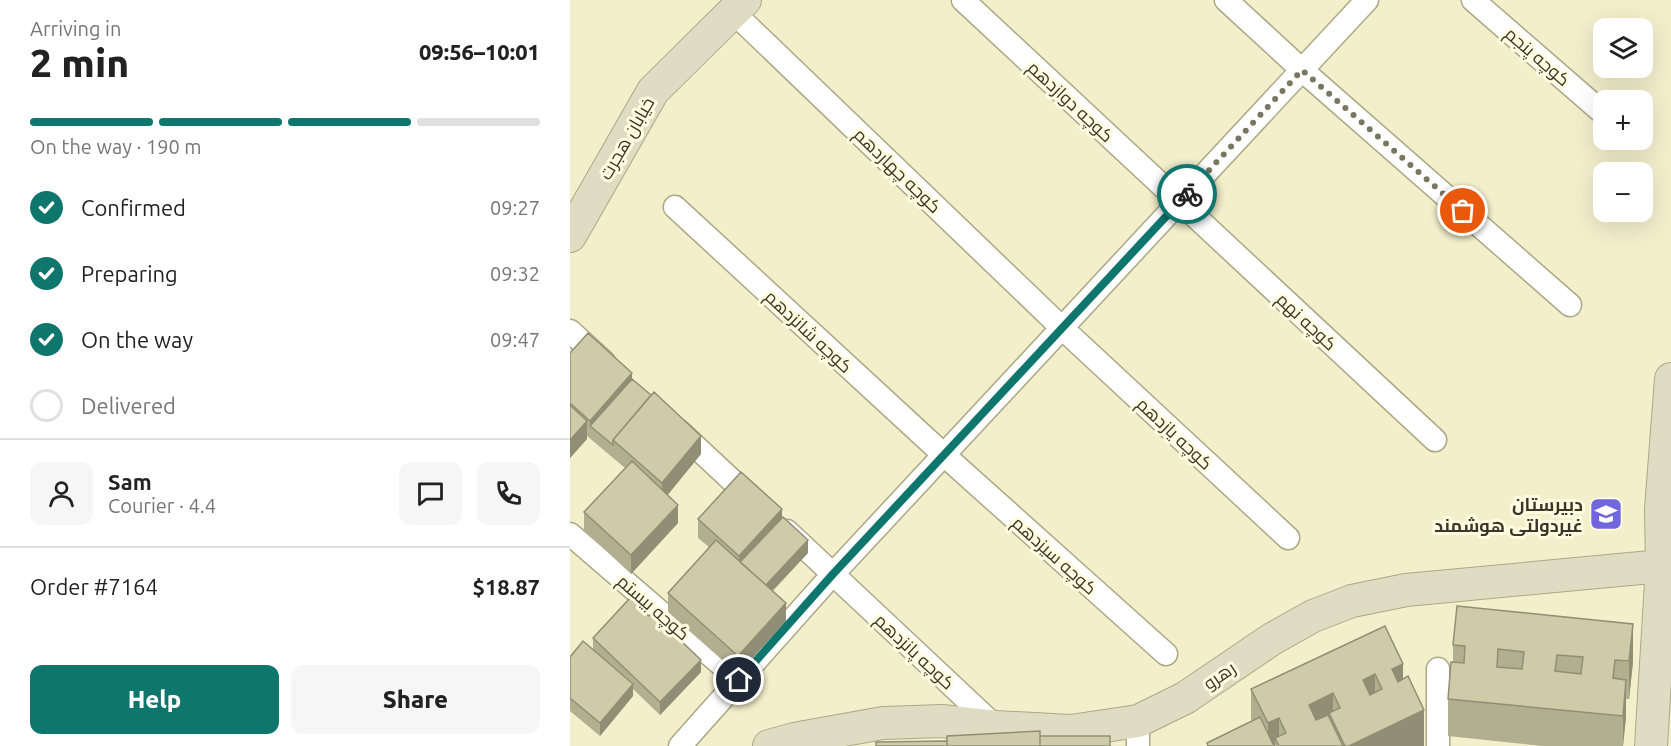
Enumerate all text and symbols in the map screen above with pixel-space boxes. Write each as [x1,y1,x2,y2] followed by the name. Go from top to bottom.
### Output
[30,17,121,40] text: Arriving in
[1593,18,1653,222] map controls
[1593,18,1653,78] button: layers
[1500,23,1574,92] street label: کوچه پنجم
[419,39,540,64] text: 09:56–10:01
[30,41,129,84] text: 2 min
[1022,56,1118,148] street label: کوچه دوازدهم
[1593,90,1653,150] button: +
[594,93,659,184] street label: خیابان هجرت
[848,124,946,219] street label: کوچه چهاردهم
[30,135,202,158] text: On the way · 190 m
[1593,162,1653,222] button: −
[1157,164,1217,224] courier
[1171,178,1204,211] icon: bike
[1437,185,1488,236] pin
[30,191,63,224] icon: check
[1446,194,1479,227] icon: bag
[81,195,186,220] text: Confirmed
[490,196,540,219] text: 09:27
[30,257,63,290] icon: check
[81,261,178,286] text: Preparing
[490,262,540,285] text: 09:32
[759,286,857,379] street label: کوچه شانزدهم
[1271,288,1341,356] street label: کوچه نهم
[30,323,63,356] icon: check
[81,327,193,352] text: On the way
[490,328,540,351] text: 09:47
[81,393,176,418] text: Delivered
[1131,393,1217,475] street label: کوچه یازدهم
[30,462,93,525] button: person
[399,462,462,525] button: chat
[477,462,540,525] button: phone
[108,469,152,494] text: Sam
[108,494,216,517] text: Courier · 4.4
[1434,494,1583,537] place label: دبیرستان غیردولتی هوشمند
[1588,496,1624,532] school or university icon: دبیرستان غیردولتی هوشمند
[1007,512,1101,600] street label: کوچه سیزدهم
[612,570,694,646] street label: کوچه بیستم
[30,574,158,599] text: Order #7164
[473,574,540,599] text: $18.87
[869,609,959,695] street label: کوچه پانزدهم
[713,654,764,705] pin
[1199,657,1240,695] street label: رهرو
[722,663,755,696] icon: home
[30,665,279,734] button: Help
[291,665,540,734] button: Share

